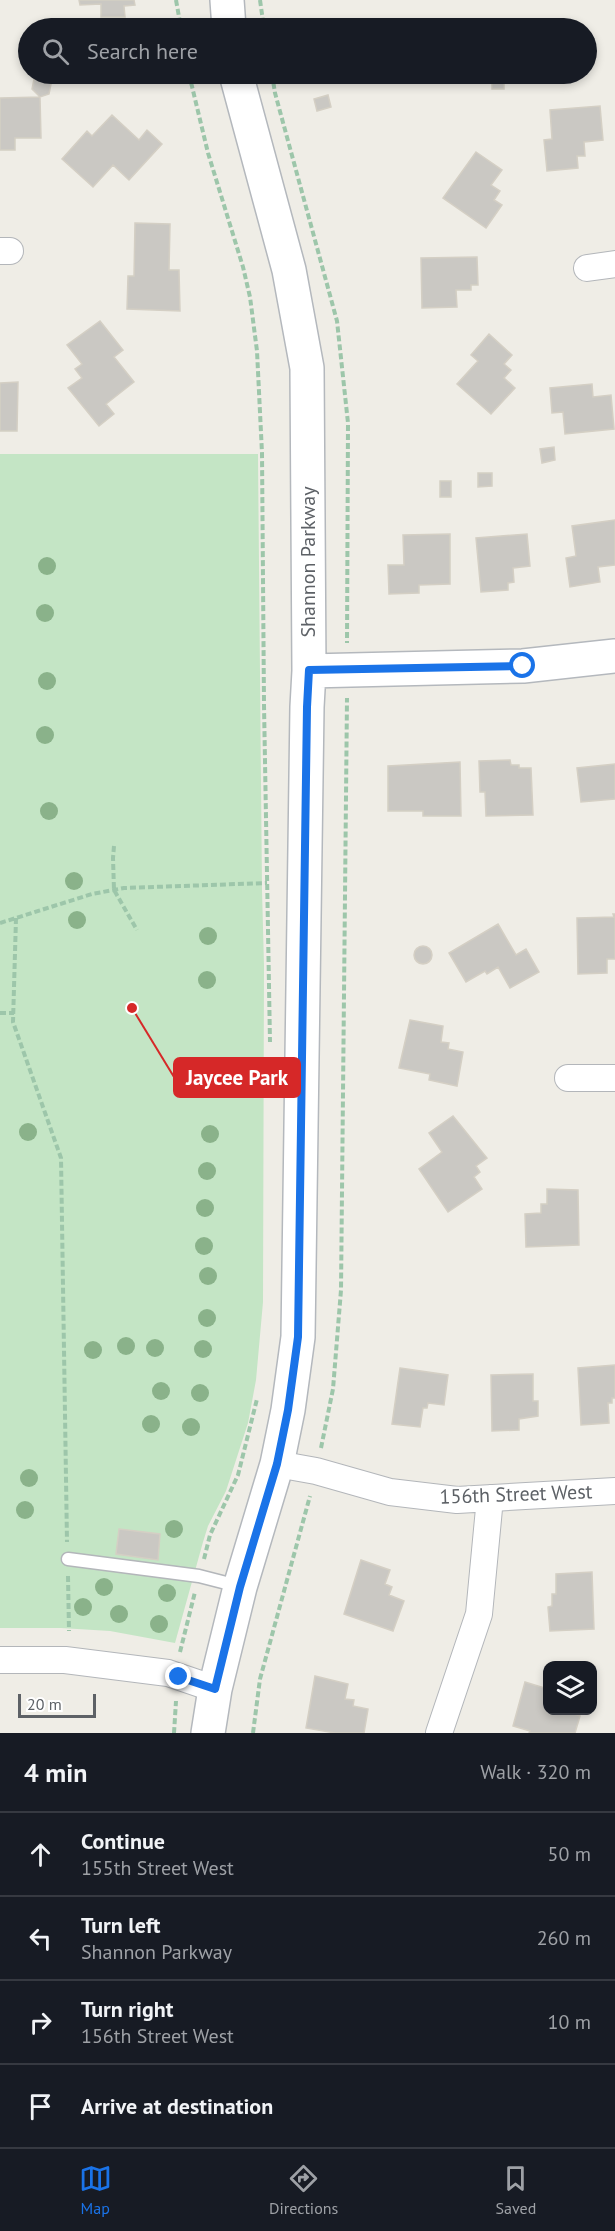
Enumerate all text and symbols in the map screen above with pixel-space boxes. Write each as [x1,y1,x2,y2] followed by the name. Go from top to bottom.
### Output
[18,18,597,84] search box
[39,35,72,68] icon: search
[87,37,198,65] text: Search here
[295,486,321,638] street label: Shannon Parkway
[509,652,535,678] route start
[174,1058,300,1097] callout: Jaycee Park
[185,1064,289,1091] text: Jaycee Park
[439,1478,593,1510] street label: 156th Street West
[543,1661,597,1715] map controls
[543,1661,597,1715] button: layers
[165,1663,191,1689] route end
[18,1691,96,1718] scale bar
[27,1694,62,1714] text: 20 m
[24,1756,87,1789] text: 4 min
[480,1759,591,1785] text: Walk · 320 m
[81,1827,165,1855] text: Continue
[24,1838,57,1871] icon: ahead
[548,1841,591,1867] text: 50 m
[81,1855,234,1881] text: 155th Street West
[81,1911,161,1939] text: Turn left
[24,1922,57,1955] icon: left
[537,1925,591,1951] text: 260 m
[81,1939,232,1965] text: Shannon Parkway
[81,1995,173,2023] text: Turn right
[24,2006,57,2039] icon: right
[548,2009,591,2035] text: 10 m
[81,2023,234,2049] text: 156th Street West
[24,2090,57,2123] icon: arrive
[81,2092,273,2120] text: Arrive at destination
[79,2162,112,2218] tab: Map
[269,2162,338,2218] tab: Directions
[496,2162,536,2218] tab: Saved

